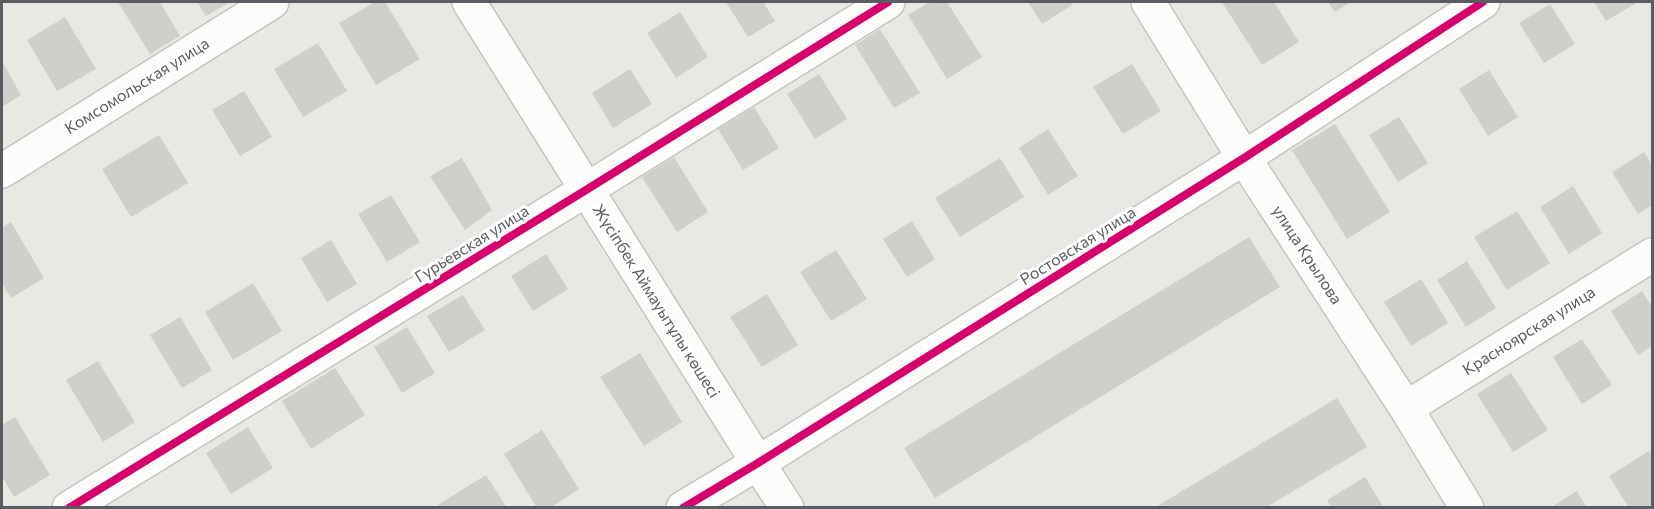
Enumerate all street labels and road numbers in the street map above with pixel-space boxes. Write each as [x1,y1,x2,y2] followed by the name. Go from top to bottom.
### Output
[61,34,213,138] street label: Комсомольская улица
[588,200,724,402] street label: Жүсіпбек Аймауытұлы көшесі
[411,201,533,287] street label: Гурьевская улица
[1268,202,1346,308] street label: улица Крылова
[1017,203,1139,289] street label: Ростовская улица
[1459,282,1599,380] street label: Красноярская улица

